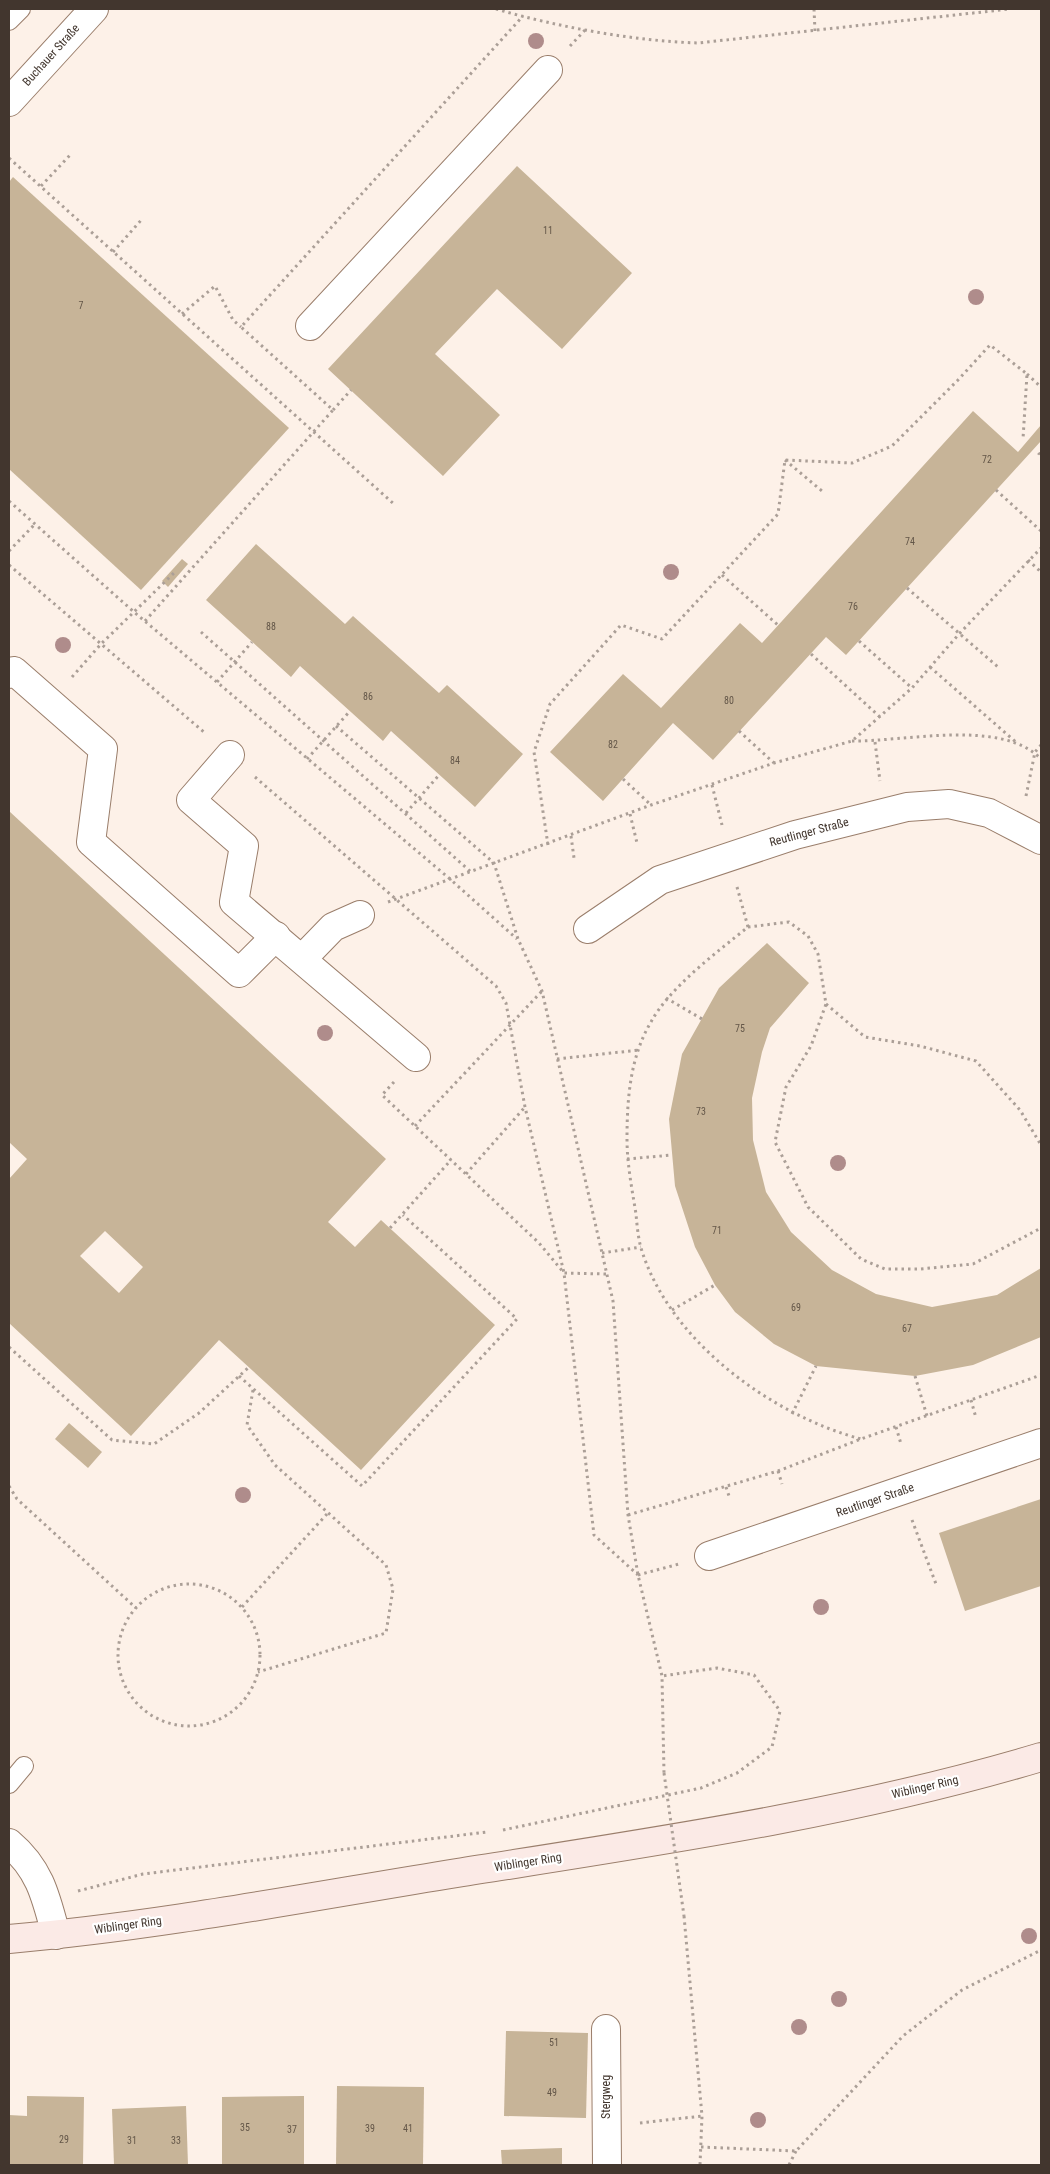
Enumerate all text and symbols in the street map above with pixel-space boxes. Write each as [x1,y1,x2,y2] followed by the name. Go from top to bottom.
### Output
[20,21,83,89] street label: Buchauer Straße
[543,225,553,236] house number: 11
[79,300,84,311] house number: 7
[982,454,992,465] house number: 72
[905,536,915,547] house number: 74
[848,601,858,612] house number: 76
[266,621,276,632] house number: 88
[363,691,373,702] house number: 86
[724,695,734,706] house number: 80
[608,739,618,750] house number: 82
[450,755,460,766] house number: 84
[768,815,851,849] street label: Reutlinger Straße
[735,1023,745,1034] house number: 75
[696,1106,706,1117] house number: 73
[712,1225,722,1236] house number: 71
[791,1302,801,1313] house number: 69
[902,1323,912,1334] house number: 67
[834,1480,916,1520] street label: Reutlinger Straße
[890,1773,960,1801] street label: Wiblinger Ring
[493,1850,563,1874] street label: Wiblinger Ring
[93,1913,163,1937] street label: Wiblinger Ring
[549,2037,559,2048] house number: 51
[599,2075,613,2119] street label: Stergweg
[547,2087,557,2098] house number: 49
[240,2122,250,2133] house number: 35
[365,2123,375,2134] house number: 39
[403,2123,413,2134] house number: 41
[287,2124,297,2135] house number: 37
[59,2134,69,2145] house number: 29
[127,2135,137,2146] house number: 31
[171,2135,181,2146] house number: 33

